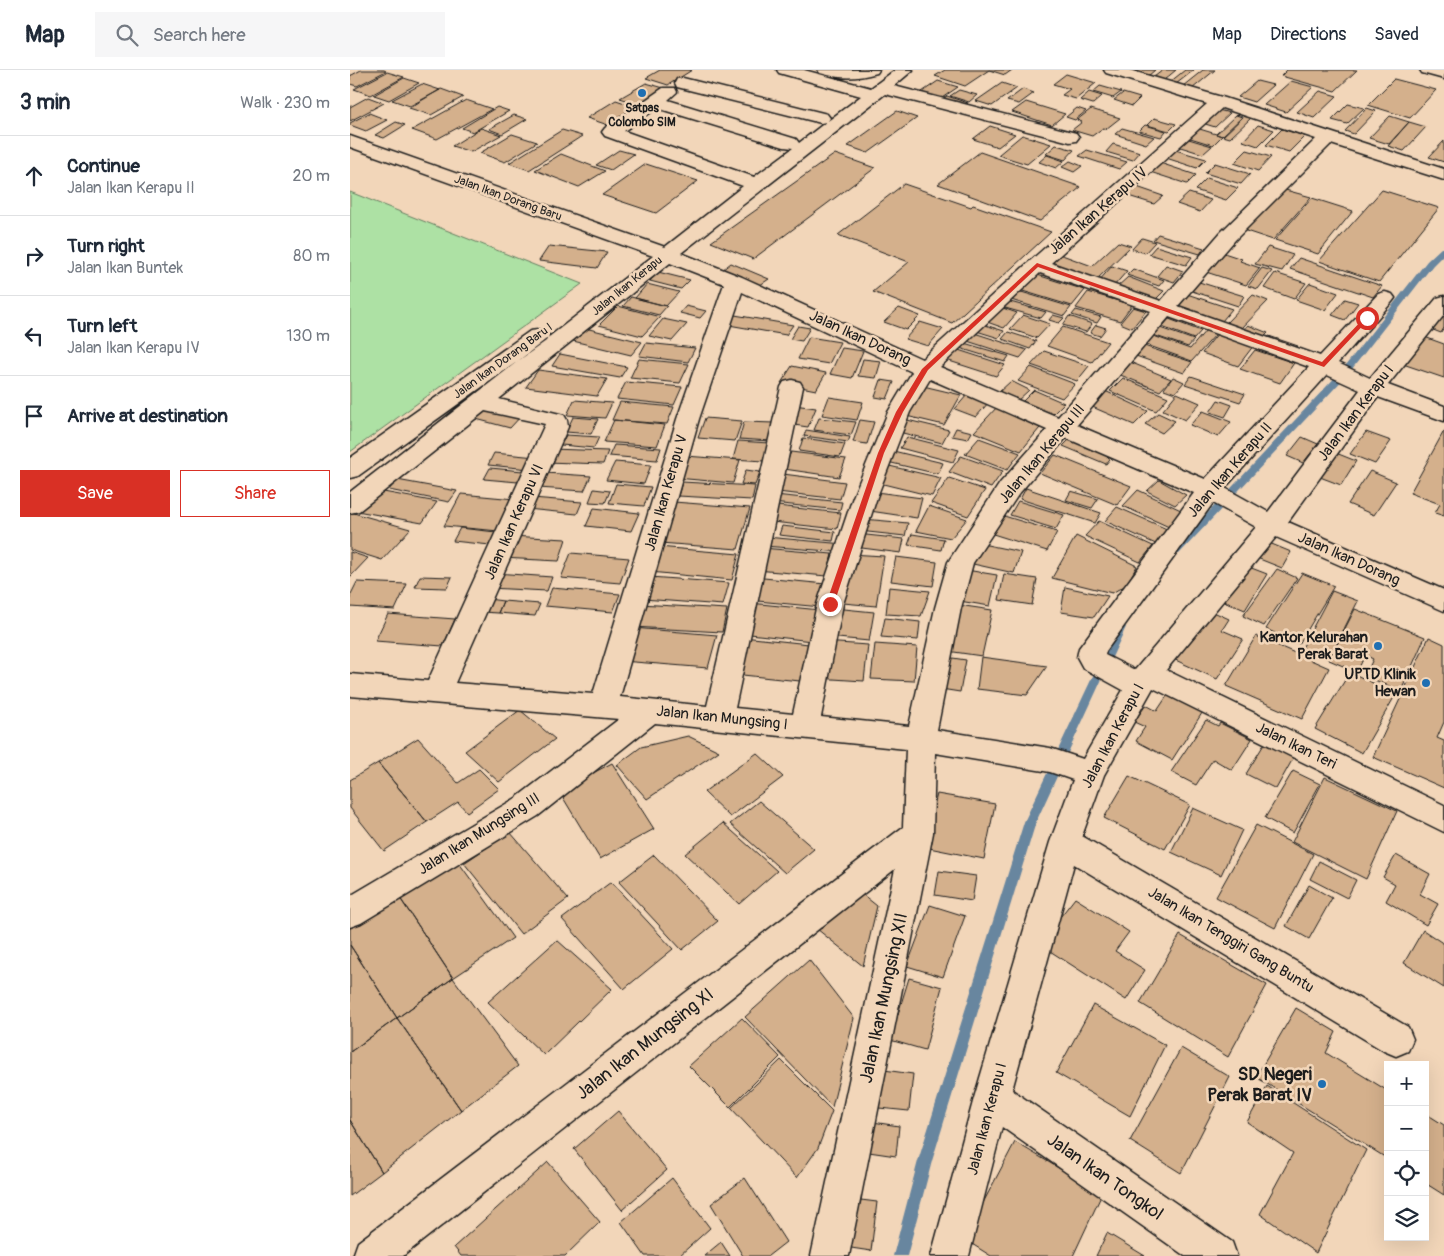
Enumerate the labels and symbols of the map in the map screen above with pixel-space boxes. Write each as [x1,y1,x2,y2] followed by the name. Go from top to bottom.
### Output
[636,87,648,99] marker: Satpas Colombo SIM
[608,101,676,130] place label: Satpas Colombo SIM
[1045,163,1151,259] street label: Jalan Ikan Kerapu IV
[452,172,564,224] street label: Jalan Ikan Dorang Baru
[589,253,665,319] street label: Jalan Ikan Kerapu
[806,306,914,370] street label: Jalan Ikan Dorang
[1356,307,1379,330] route start
[450,320,556,402] street label: Jalan Ikan Dorang Baru I
[1314,361,1398,465] street label: Jalan Ikan Kerapu I
[995,400,1089,508] street label: Jalan Ikan Kerapu III
[1184,419,1276,521] street label: Jalan Ikan Kerapu II
[640,433,692,553] street label: Jalan Ikan Kerapu V
[480,461,548,583] street label: Jalan Ikan Kerapu VI
[1295,528,1403,590] street label: Jalan Ikan Dorang
[819,593,842,616] route end
[1259,628,1369,664] place label: Kantor Kelurahan Perak Barat
[1372,640,1384,652] marker: Kantor Kelurahan Perak Barat
[1344,665,1417,701] place label: UPTD Klinik Hewan
[1420,677,1432,689] marker: UPTD Klinik Hewan
[1077,680,1149,792] street label: Jalan Ikan Kerapu I
[655,702,789,734] street label: Jalan Ikan Mungsing I
[1252,718,1340,774] street label: Jalan Ikan Teri
[414,789,544,879] street label: Jalan Ikan Mungsing III
[1144,883,1318,997] street label: Jalan Ikan Tenggiri Gang Buntu
[855,911,913,1085] street label: Jalan Ikan Mungsing XII
[572,983,718,1105] street label: Jalan Ikan Mungsing XI
[963,1061,1011,1177] street label: Jalan Ikan Kerapu I
[1207,1063,1312,1107] place label: SD Negeri Perak Barat IV
[1316,1078,1328,1090] marker: SD Negeri Perak Barat IV
[1042,1128,1168,1226] street label: Jalan Ikan Tongkol

